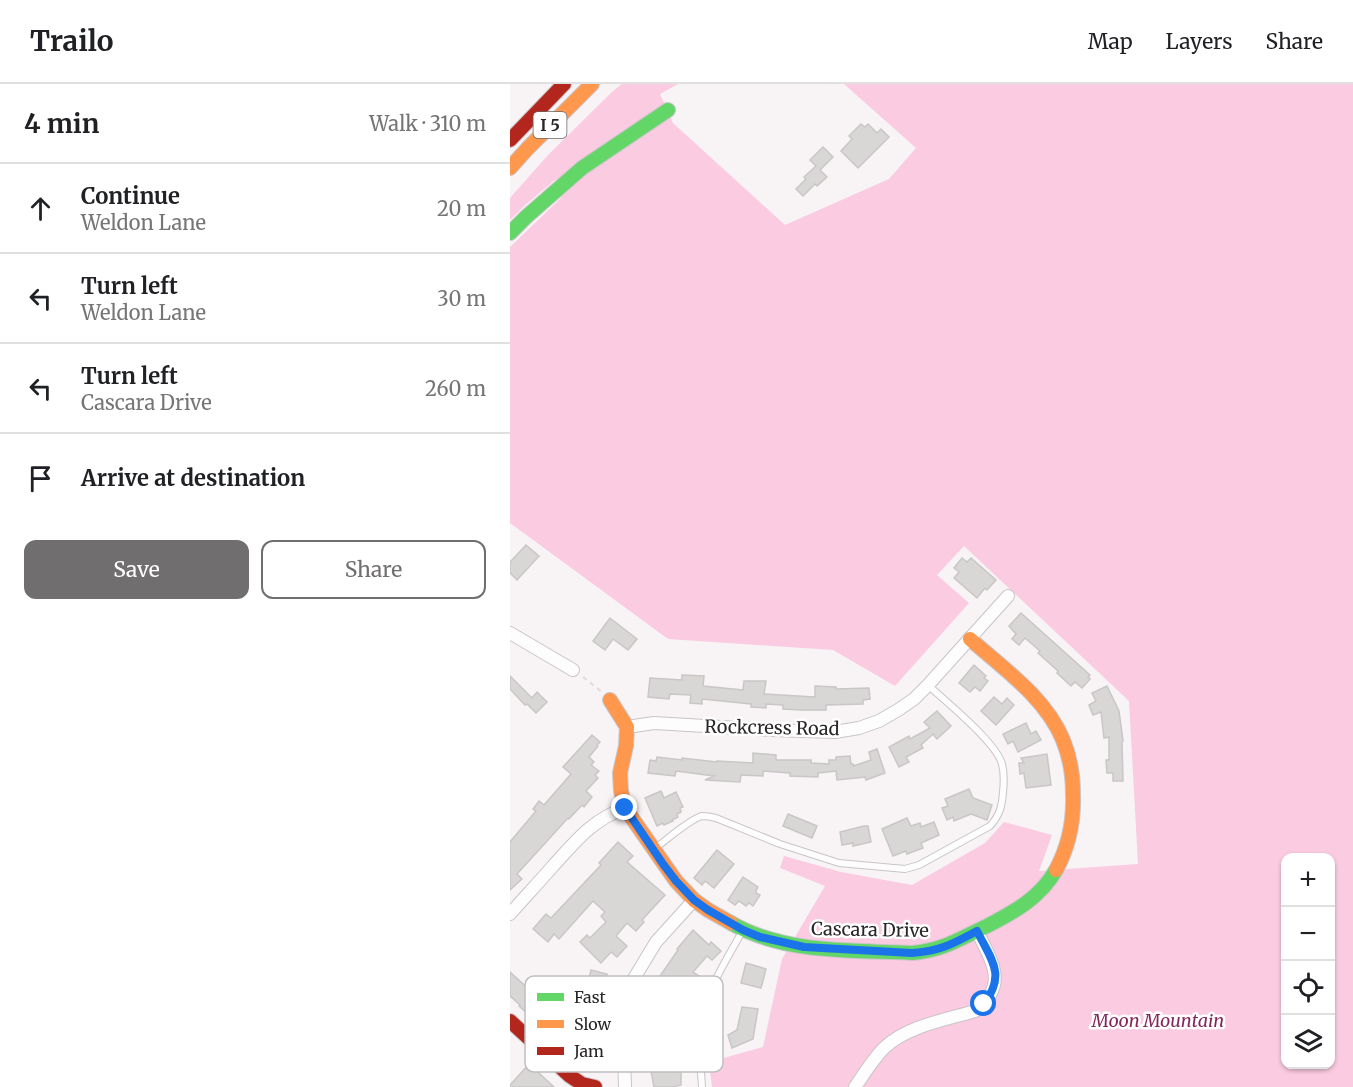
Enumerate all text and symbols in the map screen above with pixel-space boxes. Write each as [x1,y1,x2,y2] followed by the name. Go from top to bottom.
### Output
[30,23,114,59] text: Trailo
[1088,28,1133,55] text: Map
[1166,28,1233,55] text: Layers
[1266,28,1323,55] text: Share
[24,107,99,140] text: 4 min
[369,111,486,136] text: Walk · 310 m
[534,112,567,138] road number: I 5
[81,182,180,210] text: Continue
[24,192,57,225] icon: ahead
[437,196,486,221] text: 20 m
[81,210,206,235] text: Weldon Lane
[81,272,178,300] text: Turn left
[24,282,57,315] icon: left
[437,286,486,311] text: 30 m
[81,300,206,325] text: Weldon Lane
[81,362,178,390] text: Turn left
[24,372,57,405] icon: left
[425,376,486,401] text: 260 m
[81,390,212,415] text: Cascara Drive
[24,462,57,495] icon: arrive
[81,464,305,492] text: Arrive at destination
[24,540,249,599] button: Save
[261,540,486,599] button: Share
[704,715,840,740] street label: Rockcress Road
[611,794,637,820] route end
[1281,853,1335,1069] map controls
[1281,853,1335,907] button: +
[1281,907,1335,961] button: −
[811,917,929,942] street label: Cascara Drive
[1281,961,1335,1015] button: locate
[525,976,723,1072] legend
[574,987,607,1007] text: Fast
[970,990,996,1016] route start
[1091,1009,1224,1032] park label: Moon Mountain
[574,1014,612,1034] text: Slow
[1281,1015,1335,1069] button: layers
[573,1041,604,1061] text: Jam

